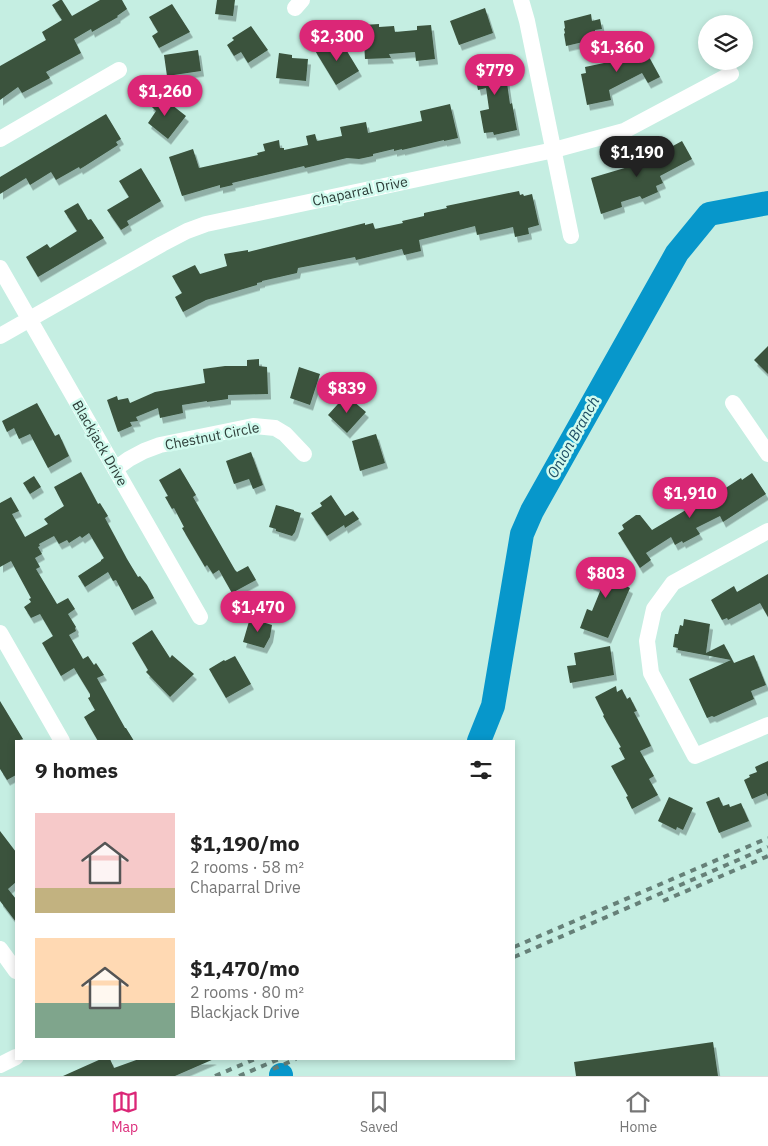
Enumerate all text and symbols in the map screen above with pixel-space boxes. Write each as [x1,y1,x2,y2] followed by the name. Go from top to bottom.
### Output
[698,15,753,70] map controls
[698,15,753,70] button: layers
[296,20,378,62] pin: $2,300
[311,26,363,46] text: $2,300
[576,30,658,73] pin: $1,360
[591,37,643,57] text: $1,360
[465,54,525,96] pin: $779
[476,60,514,80] text: $779
[124,74,206,117] pin: $1,260
[139,81,191,101] text: $1,260
[596,136,678,178] pin: $1,190
[611,142,663,162] text: $1,190
[311,172,410,210] street label: Chaparral Drive
[317,372,377,414] pin: $839
[328,378,366,398] text: $839
[543,393,603,481] water label: Onion Branch
[68,397,132,489] street label: Blackjack Drive
[163,418,261,454] street label: Chestnut Circle
[649,476,731,519] pin: $1,910
[664,483,716,503] text: $1,910
[576,556,636,599] pin: $803
[587,563,625,583] text: $803
[217,590,299,633] pin: $1,470
[232,597,284,617] text: $1,470
[35,756,118,784] text: 9 homes
[467,756,495,784] icon: filters
[190,829,300,857] text: $1,190/mo
[75,833,135,893] icon: home
[190,857,304,877] text: 2 rooms · 58 m²
[190,877,301,897] text: Chaparral Drive
[190,954,300,982] text: $1,470/mo
[75,958,135,1018] icon: home
[190,982,304,1002] text: 2 rooms · 80 m²
[190,1002,300,1022] text: Blackjack Drive
[111,1088,139,1136] tab: Map
[360,1088,398,1136] tab: Saved
[620,1088,657,1136] tab: Home

